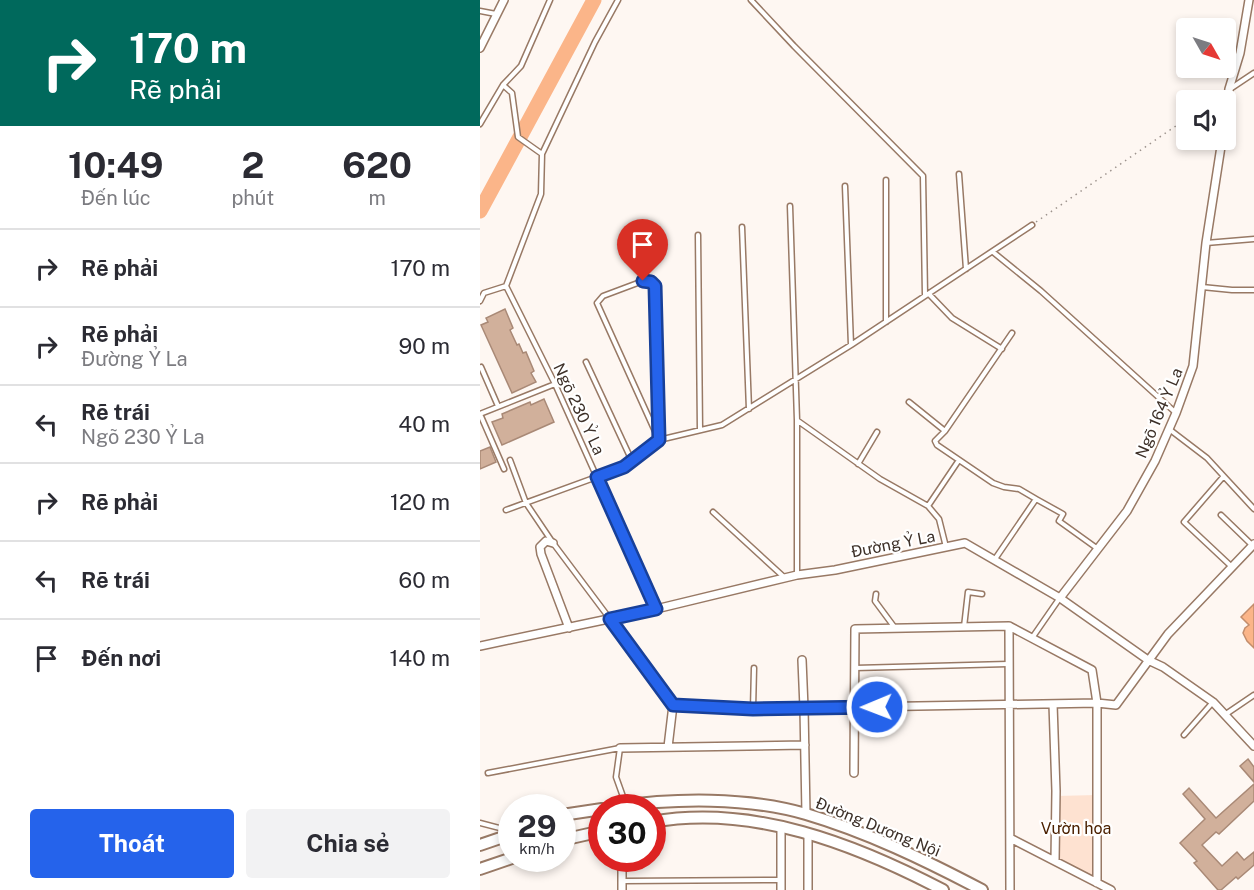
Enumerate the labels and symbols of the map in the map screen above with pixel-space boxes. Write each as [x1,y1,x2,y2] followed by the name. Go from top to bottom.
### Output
[1176,18,1236,78] north arrow
[617,219,668,281] pin
[549,359,610,458] street label: Ngõ 230 Ỷ La
[1130,364,1187,461] street label: Ngõ 164 Ỷ La
[849,525,937,561] street label: Đường Ỷ La
[845,675,909,739] position arrow
[813,793,943,861] street label: Đường Dương Nội
[588,794,666,872] speed limit sign: 30
[1041,819,1111,838] park label: Vườn hoa

